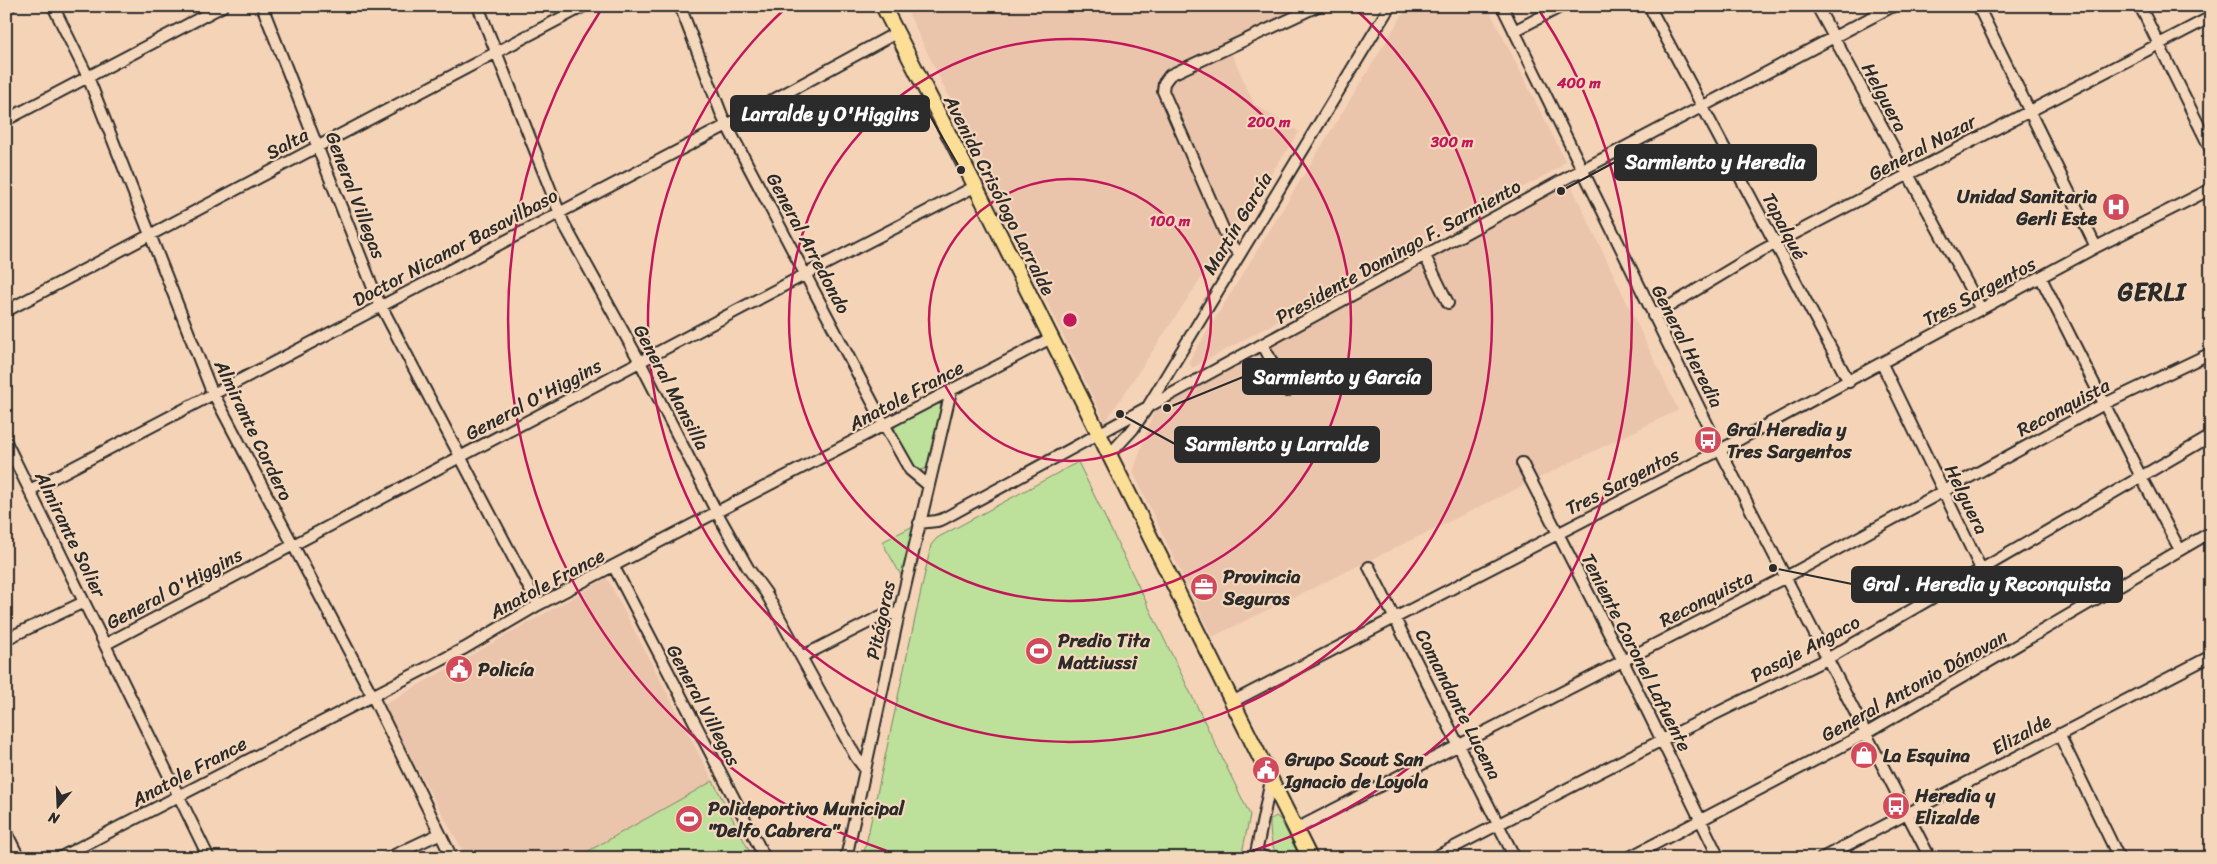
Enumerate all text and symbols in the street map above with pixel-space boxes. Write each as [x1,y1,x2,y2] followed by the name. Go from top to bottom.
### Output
[1852,56,1917,138] street label: Helguera
[1556,70,1601,96] text: 400 m
[934,88,1065,301] street label: Avenida Crisólogo Larralde
[731,96,929,131] callout: Larralde y O'Higgins
[741,97,919,132] text: Larralde y O'Higgins
[1862,105,1983,190] street label: General Nazar
[1246,109,1291,135] text: 200 m
[260,118,315,169] street label: Salta
[316,127,395,264] street label: General Villegas
[1430,129,1474,155] text: 300 m
[1615,145,1816,180] callout: Sarmiento y Heredia
[1624,145,1806,180] text: Sarmiento y Heredia
[1194,165,1281,281] street label: Martín García
[757,166,860,320] street label: General Arredondo
[1269,170,1528,333] street label: Presidente Domingo F. Sarmiento
[346,179,564,316] street label: Doctor Nicanor Basavilbaso
[1957,180,2098,235] place label: Unidad Sanitaria Gerli Este
[1753,186,1816,266] street label: Tapalqué
[2101,192,2131,222] hospital icon: Unidad Sanitaria Gerli Este
[1150,208,1191,234] text: 100 m
[1917,248,2042,335] street label: Tres Sargentos
[2118,271,2188,313] district label: GERLI
[1642,279,1733,414] street label: General Heredia
[1061,311,1079,329] centre of rings
[624,318,719,457] street label: General Mansilla
[459,349,608,449] street label: General O'Higgins
[842,351,970,440] street label: Anatole France
[205,353,302,507] street label: Almirante Cordero
[1243,359,1431,394] callout: Sarmiento y García
[1252,360,1422,395] text: Sarmiento y García
[2010,369,2116,446] street label: Reconquista
[1726,413,1853,468] place label: Gral Heredia y Tres Sargentos
[1693,425,1723,455] bus stop icon: Gral Heredia y Tres Sargentos
[1175,427,1379,462] callout: Sarmiento y Larralde
[1184,427,1370,462] text: Sarmiento y Larralde
[1559,438,1685,524] street label: Tres Sargentos
[1935,458,1998,541] street label: Helguera
[25,465,116,604] street label: Almirante Solier
[100,538,249,638] street label: General O'Higgins
[483,539,611,628] street label: Anatole France
[1572,547,1701,758] street label: Teniente Coronel Lafuente
[1222,560,1301,615] place label: Provincia Seguros
[1653,560,1760,636] street label: Reconquista
[1852,567,2122,602] callout: Gral . Heredia y Reconquista
[1862,567,2111,602] text: Gral . Heredia y Reconquista
[1189,572,1219,602] office icon: Provincia Seguros
[856,577,905,663] street label: Pitágoras
[1744,605,1867,691] street label: Pasaje Angaco
[1815,620,2014,751] street label: General Antonio Dónovan
[1406,623,1511,786] street label: Comandante Lucena
[1057,624,1150,679] place label: Predio Tita Mattiussi
[1024,636,1054,666] sports icon: Predio Tita Mattiussi
[657,638,750,772] street label: General Villegas
[478,653,535,686] place label: Policía
[444,654,474,684] public building icon: Policía
[1985,705,2057,764] street label: Elizalde
[125,727,253,816] street label: Anatole France
[1883,739,1971,772] place label: La Esquina
[1849,740,1879,770] shop icon: La Esquina
[1284,743,1429,798] place label: Grupo Scout San Ignacio de Loyola
[1251,755,1281,785] public building icon: Grupo Scout San Ignacio de Loyola
[1914,779,1997,834] place label: Heredia y Elizalde
[32,782,82,832] north arrow
[1881,791,1911,821] bus stop icon: Heredia y Elizalde
[708,792,906,847] place label: Polideportivo Municipal "Delfo Cabrera"
[45,804,64,832] text: N
[674,804,704,834] sports icon: Polideportivo Municipal "Delfo Cabrera"

